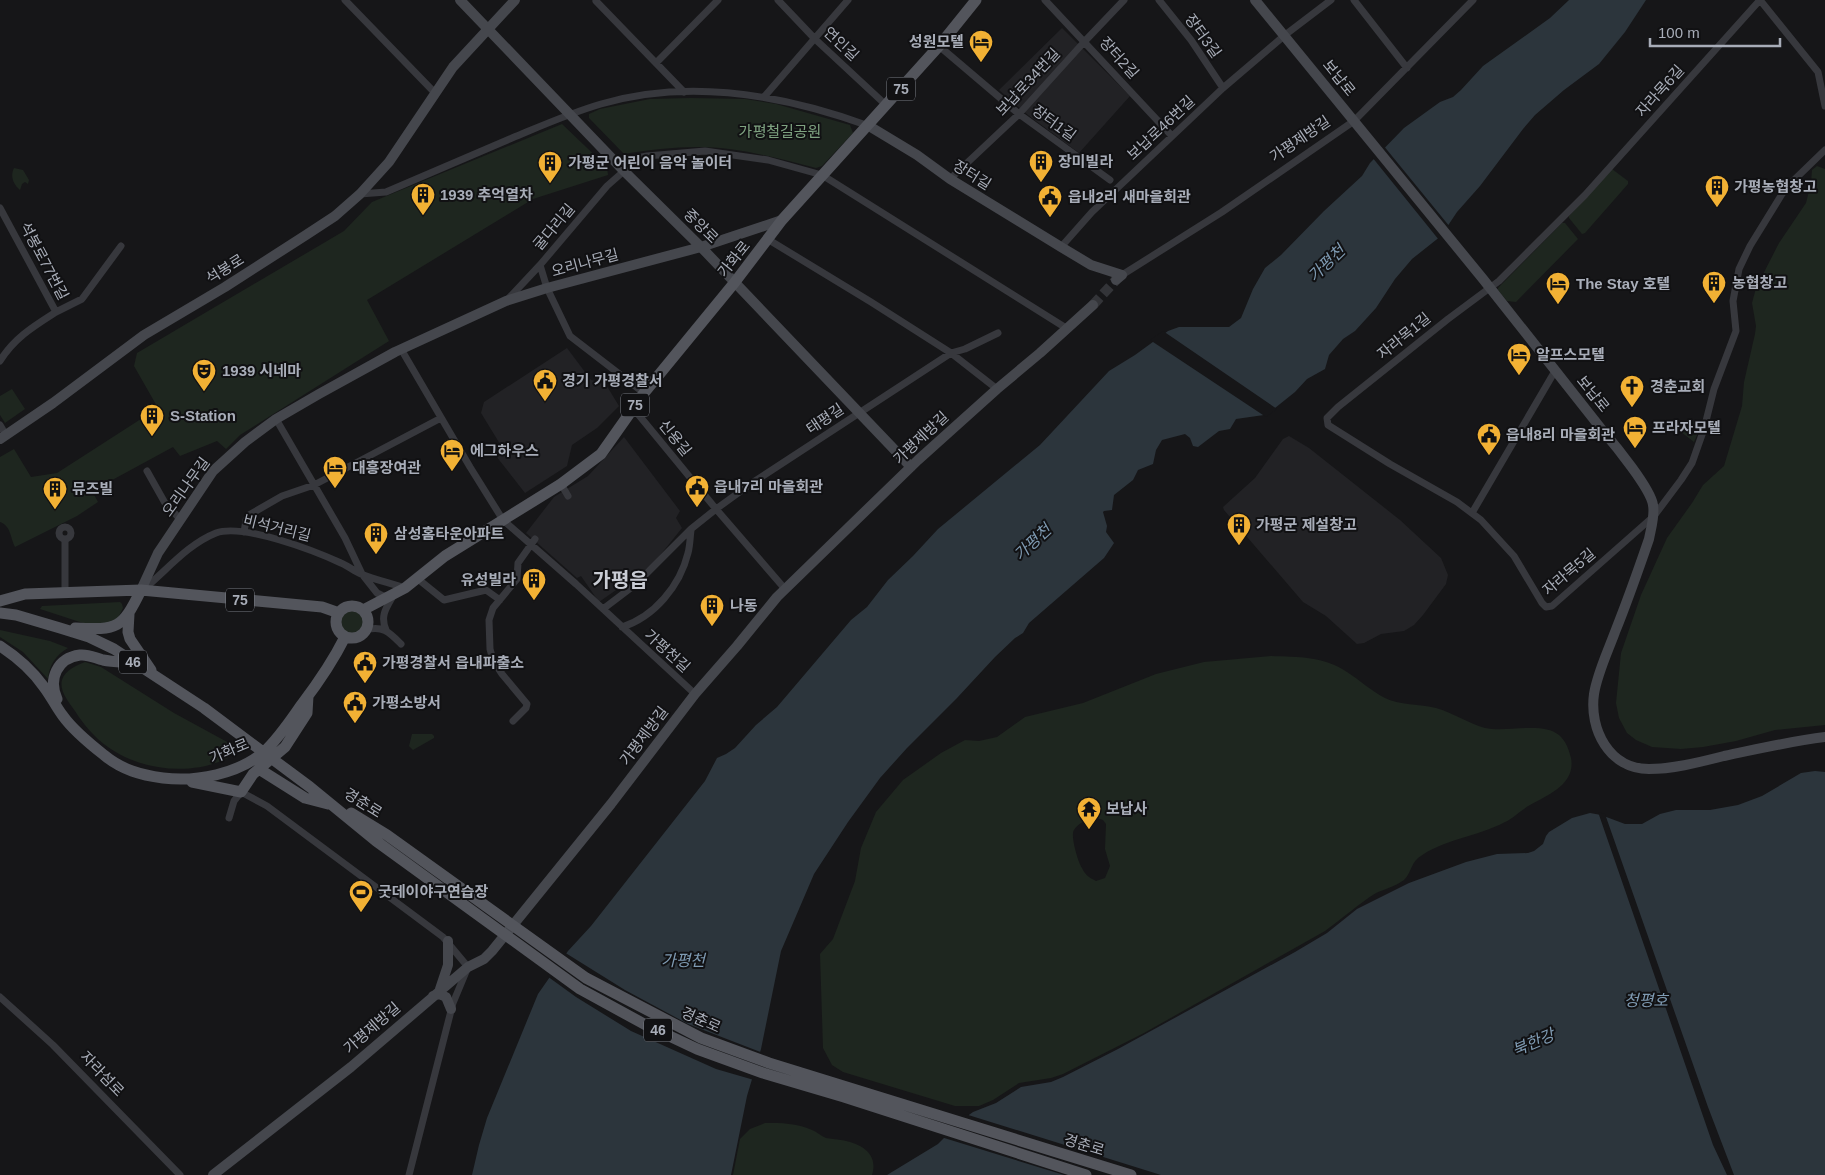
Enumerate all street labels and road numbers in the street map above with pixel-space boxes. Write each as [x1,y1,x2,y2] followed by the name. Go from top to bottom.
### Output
[1182,11,1225,61] street label: 장터3길
[820,23,862,64] street label: 연인길
[1096,33,1142,82] street label: 장터2길
[992,45,1063,119] street label: 보납로34번길
[1320,56,1359,99] street label: 보납로
[1632,61,1687,120] street label: 자라목6길
[887,78,915,100] road number: 75
[1124,92,1198,163] street label: 보납로46번길
[1029,101,1079,144] street label: 장터1길
[1266,112,1333,165] street label: 가평제방길
[950,156,994,193] street label: 장터길
[529,200,578,253] street label: 굴다리길
[681,205,722,246] street label: 중앙로
[17,219,72,303] street label: 석봉로77번길
[714,237,753,280] street label: 가화로
[549,245,620,280] street label: 오리나무길
[203,250,247,287] street label: 석봉로
[1374,309,1434,362] street label: 자라목1길
[1574,372,1613,415] street label: 보납로
[621,394,649,416] road number: 75
[803,400,847,437] street label: 태평길
[890,408,952,467] street label: 가평제방길
[656,416,695,459] street label: 신용길
[158,454,213,520] street label: 오리나무길
[242,511,313,544] street label: 비석거리길
[1539,545,1598,599] street label: 자라목5길
[226,588,254,612] road number: 75
[641,626,694,675] street label: 가평천길
[119,650,147,674] road number: 46
[616,703,671,768] street label: 가평제방길
[206,735,251,766] street label: 가화로
[341,784,385,821] street label: 경춘로
[340,999,403,1057] street label: 가평제방길
[679,1003,724,1036] street label: 경춘로
[644,1018,672,1042] road number: 46
[77,1048,128,1099] street label: 자라섬로
[1062,1130,1106,1159] street label: 경춘로

